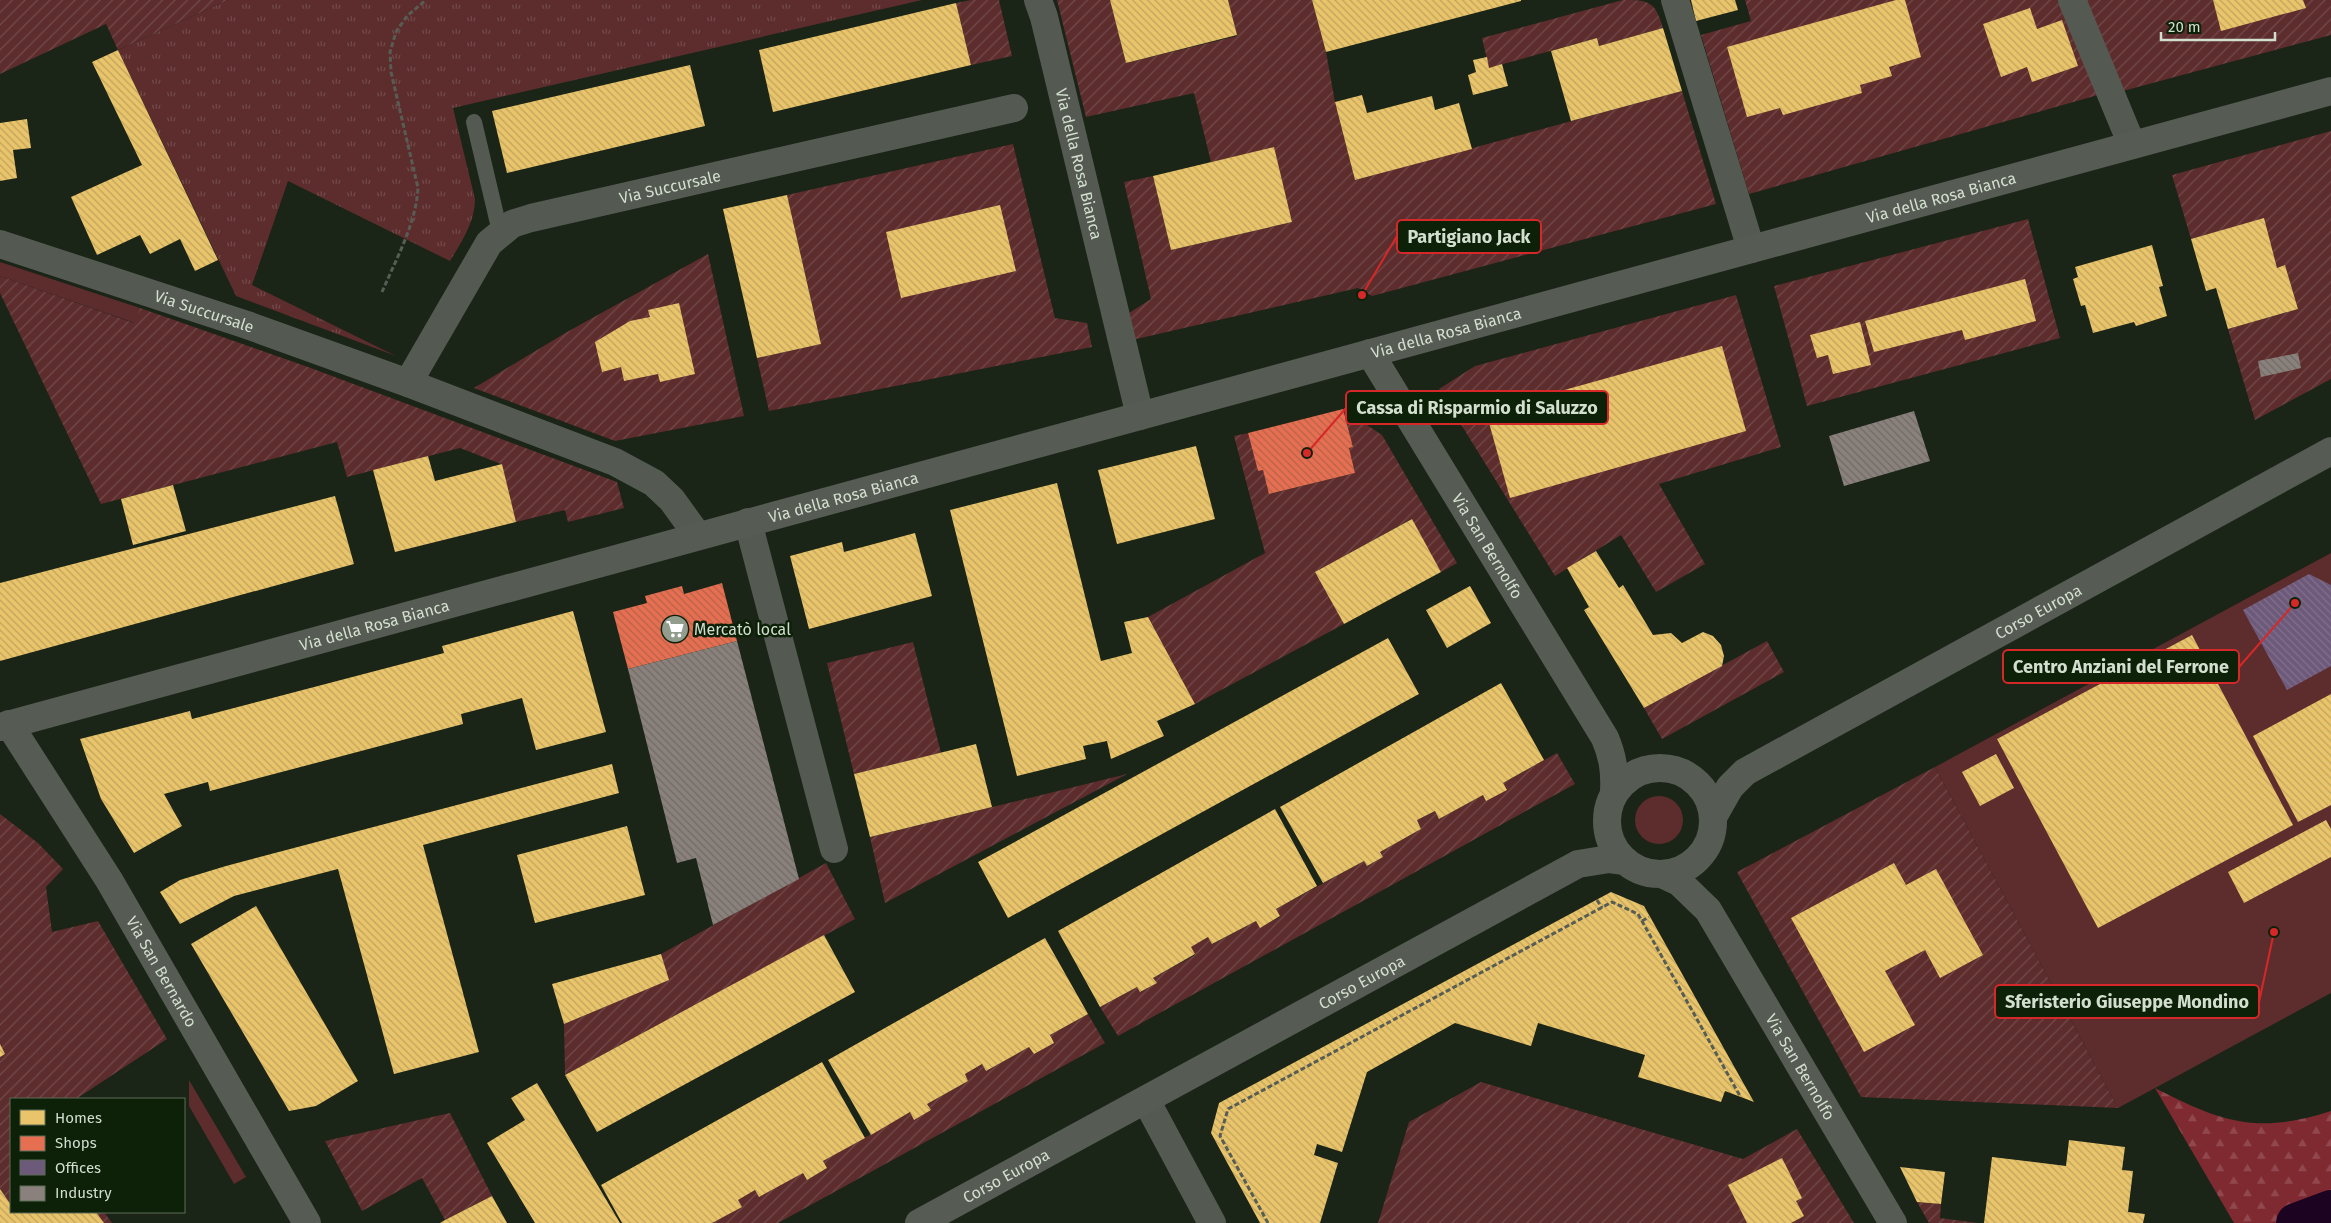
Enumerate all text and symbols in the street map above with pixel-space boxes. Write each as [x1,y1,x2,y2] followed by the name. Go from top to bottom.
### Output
[2161,10,2275,42] scale bar
[2168,18,2201,36] text: 20 m
[1052,86,1107,241] street label: Via della Rosa Bianca
[617,166,723,207] street label: Via Succursale
[1864,168,2018,227] street label: Via della Rosa Bianca
[1397,220,1541,253] callout: Partigiano Jack
[1407,226,1532,248] text: Partigiano Jack
[152,286,257,336] street label: Via Succursale
[1369,303,1523,362] street label: Via della Rosa Bianca
[1346,391,1608,424] callout: Cassa di Risparmio di Saluzzo
[1356,397,1598,419] text: Cassa di Risparmio di Saluzzo
[766,467,920,526] street label: Via della Rosa Bianca
[1448,490,1527,602] street label: Via San Bernolfo
[1992,580,2085,643] street label: Corso Europa
[297,595,451,654] street label: Via della Rosa Bianca
[660,614,690,644] supermarket icon: Mercatò local
[694,620,791,639] place label: Mercatò local
[2003,650,2239,683] callout: Centro Anziani del Ferrone
[2013,656,2229,678] text: Centro Anziani del Ferrone
[122,913,201,1030] street label: Via San Bernardo
[1315,951,1408,1013] street label: Corso Europa
[1995,985,2259,1018] callout: Sferisterio Giuseppe Mondino
[2005,991,2249,1013] text: Sferisterio Giuseppe Mondino
[1762,1010,1839,1123] street label: Via San Bernolfo
[10,1098,185,1213] legend
[55,1109,102,1127] text: Homes
[55,1134,97,1152] text: Shops
[959,1144,1053,1207] street label: Corso Europa
[55,1159,101,1177] text: Offices
[55,1184,112,1202] text: Industry

